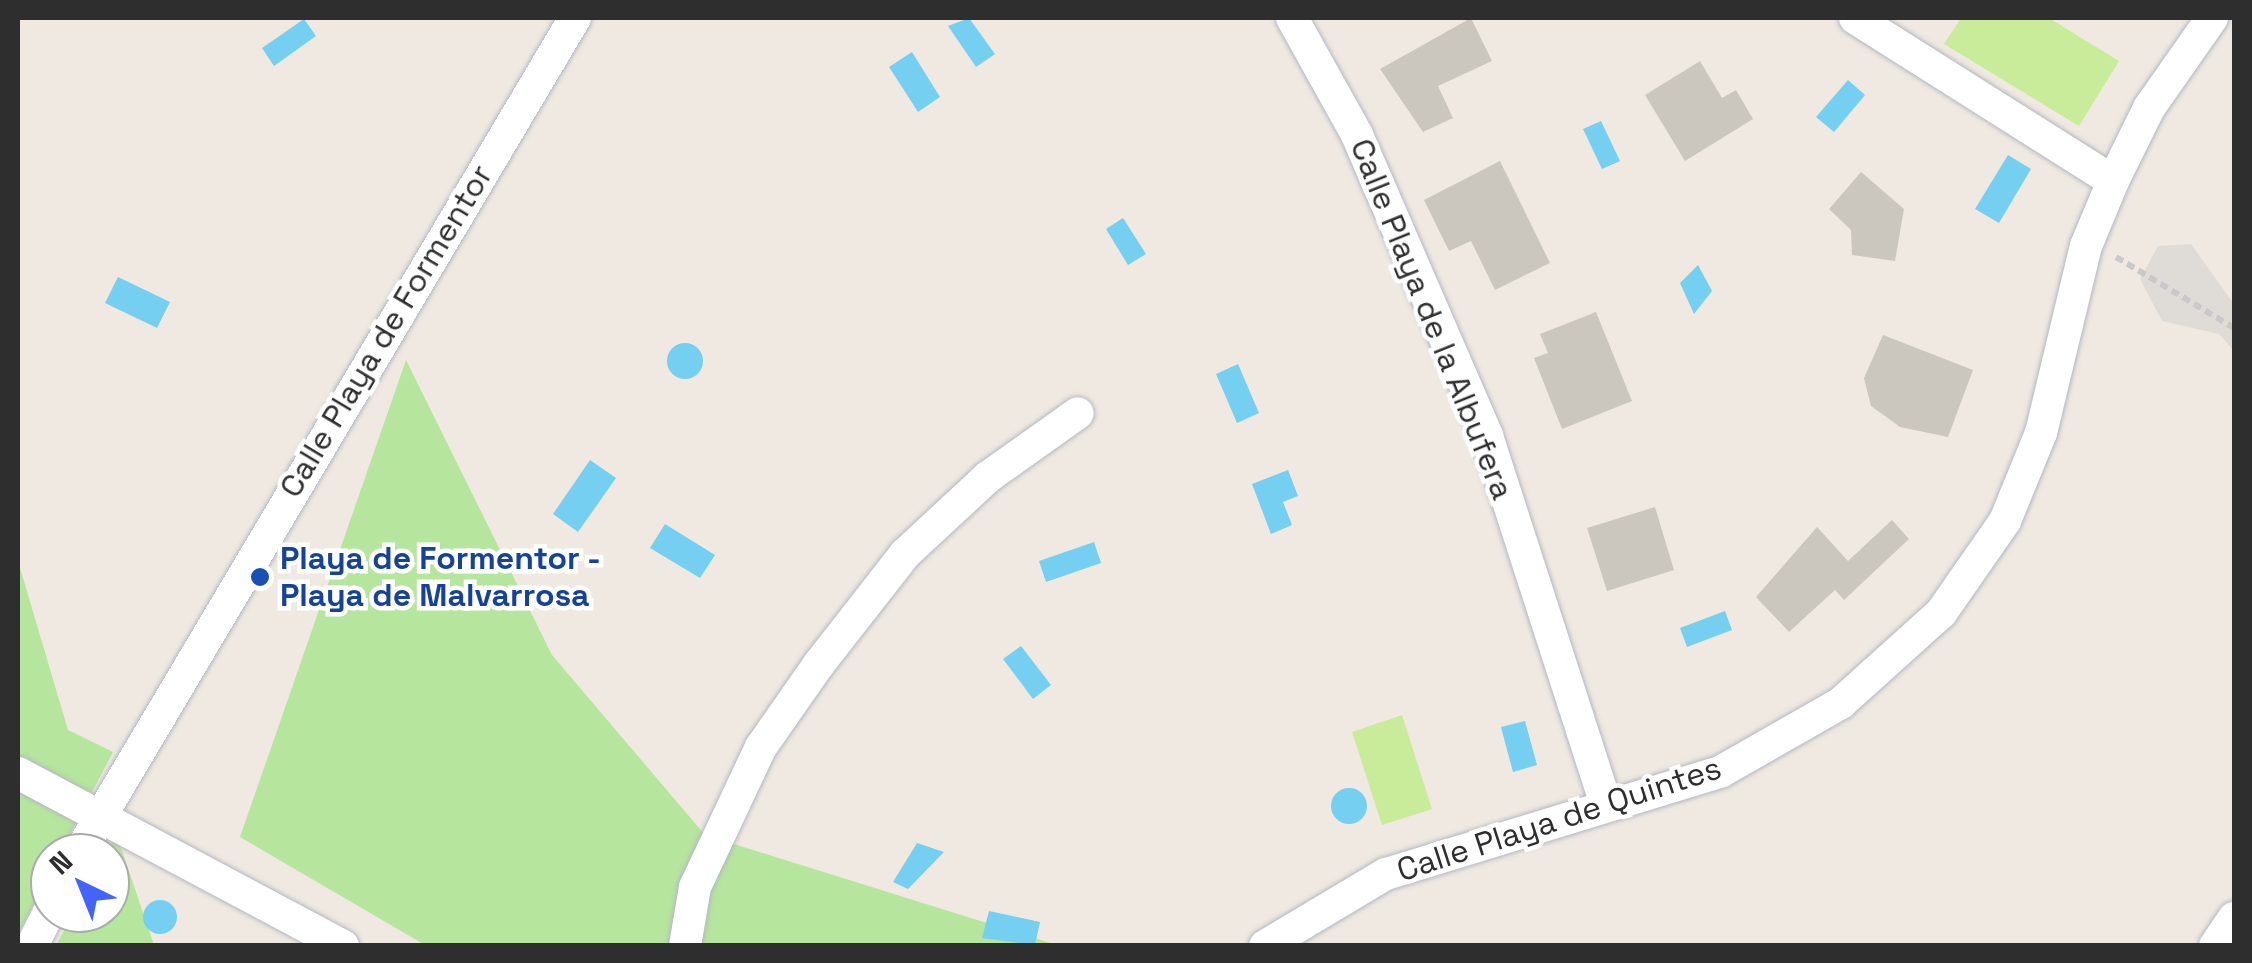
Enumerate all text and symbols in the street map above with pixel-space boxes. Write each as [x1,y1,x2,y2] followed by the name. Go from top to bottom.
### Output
[1342,133,1522,505] street label: Calle Playa de la Albufera
[271,158,501,504] street label: Calle Playa de Formentor
[280,540,602,615] place label: Playa de Formentor - Playa de Malvarrosa
[249,566,271,588] marker: Playa de Formentor - Playa de Malvarrosa
[1392,748,1726,890] street label: Calle Playa de Quintes
[30,833,130,933] north arrow
[42,843,80,882] text: N

